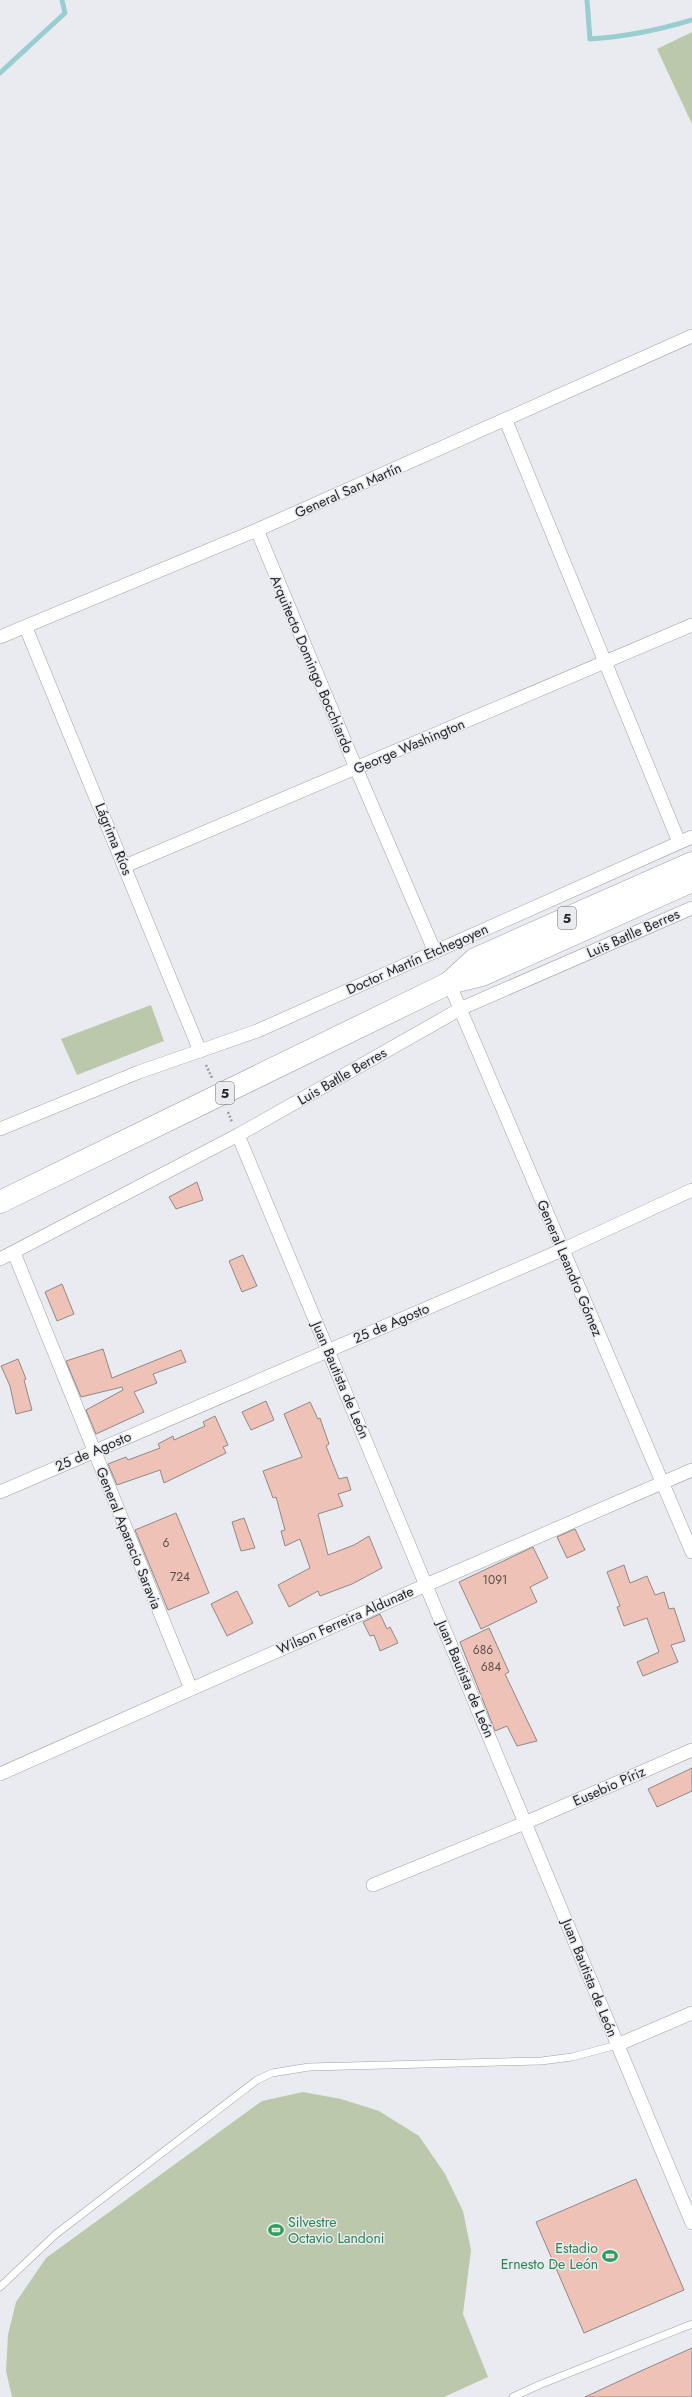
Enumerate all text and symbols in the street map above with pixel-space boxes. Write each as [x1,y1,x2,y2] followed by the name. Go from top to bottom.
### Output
[292,458,404,522] street label: General San Martín
[265,572,359,756] street label: Arquitecto Domingo Bocchiardo
[350,714,468,778] street label: George Washington
[90,800,138,878] street label: Lágrima Ríos
[583,903,683,962] street label: Luis Batlle Berres
[558,907,576,929] road number: 5
[343,919,491,999] street label: Doctor Martín Etchegoyen
[294,1042,391,1110] street label: Luis Batlle Berres
[216,1082,234,1104] road number: 5
[532,1197,608,1340] street label: General Leandro Gómez
[350,1298,432,1348] street label: 25 de Agosto
[306,1316,375,1442] street label: Juan Bautista de León
[52,1426,134,1476] street label: 25 de Agosto
[91,1464,167,1612] street label: General Aparacio Saravia
[163,1534,170,1552] house number: 6
[170,1568,190,1586] house number: 724
[483,1571,507,1589] house number: 1091
[273,1581,417,1659] street label: Wilson Ferreira Aldunate
[431,1615,500,1741] street label: Juan Bautista de León
[473,1641,493,1659] house number: 686
[481,1658,501,1676] house number: 684
[570,1761,649,1811] street label: Eusebio Píriz
[556,1914,623,2040] street label: Juan Bautista de León
[288,2212,384,2248] place label: Silvestre Octavio Landoni
[267,2221,285,2239] sports icon: Silvestre Octavio Landoni
[501,2238,598,2274] place label: Estadio Ernesto De León
[601,2247,619,2265] sports icon: Estadio Ernesto De León

